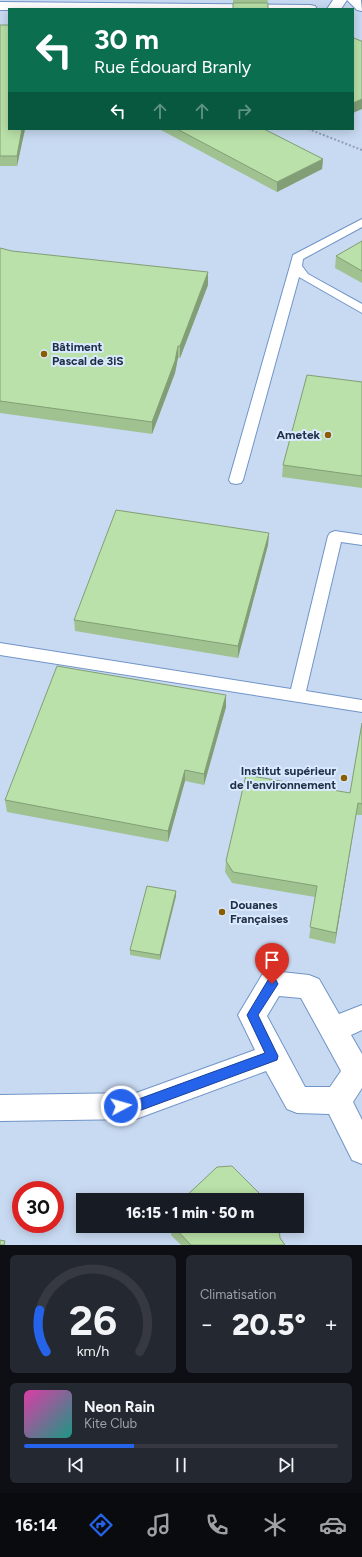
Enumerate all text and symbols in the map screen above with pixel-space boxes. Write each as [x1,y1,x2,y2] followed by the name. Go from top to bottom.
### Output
[94,22,159,56] text: 30 m
[28,24,80,76] icon: left
[94,56,251,78] text: Rue Édouard Branly
[107,100,129,122] icon: left
[149,100,171,122] icon: ahead
[191,100,213,122] icon: ahead
[233,100,255,122] icon: right
[52,340,124,368] place label: Bâtiment Pascal de 3iS
[39,349,49,359] marker: Bâtiment Pascal de 3iS
[276,428,321,442] place label: Ametek
[323,430,333,440] marker: Ametek
[230,764,336,792] place label: Institut supérieur de l'environnement
[339,773,349,783] marker: Institut supérieur de l'environnement
[230,898,289,926] place label: Douanes Françaises
[217,907,227,917] marker: Douanes Françaises
[255,943,289,984] pin
[261,949,283,971] icon: arrive
[100,1085,142,1127] position arrow
[12,1181,64,1233] speed limit sign: 30
[126,1204,254,1222] text: 16:15 · 1 min · 50 m
[200,1287,276,1302] text: Climatisation
[69,1295,117,1345] text: 26
[232,1306,306,1343] text: 20.5°
[200,1311,214,1338] text: −
[324,1311,338,1338] text: +
[77,1342,109,1360] text: km/h
[84,1398,155,1416] text: Neon Rain
[84,1416,137,1431] text: Kite Club
[65,1454,87,1476] icon: previous
[170,1454,192,1476] icon: pause
[275,1454,297,1476] icon: next
[87,1511,115,1539] icon: directions
[145,1511,173,1539] icon: music
[203,1511,231,1539] icon: phone
[261,1511,289,1539] icon: climate
[319,1511,347,1539] icon: car
[15,1514,57,1536] text: 16:14

